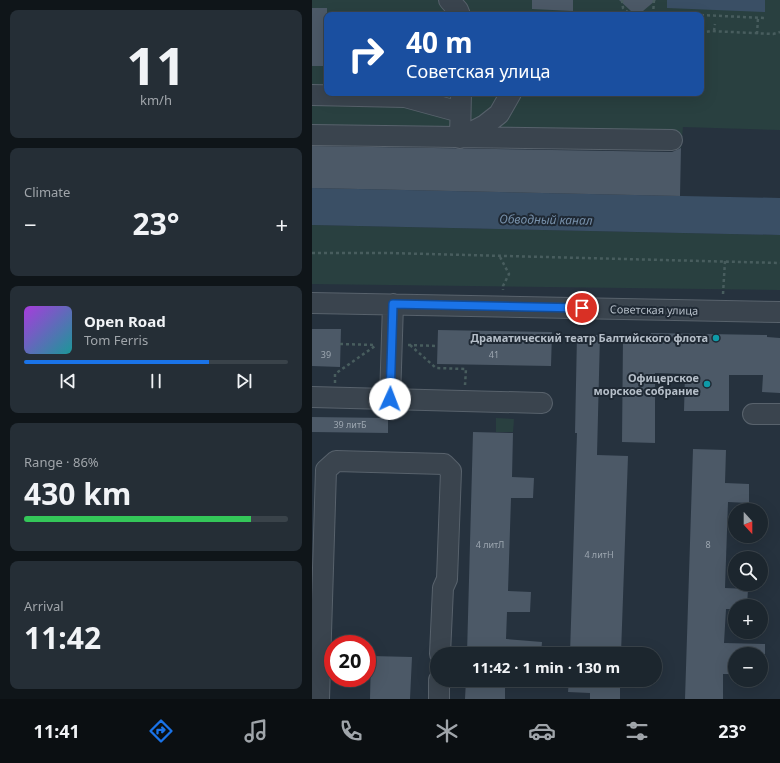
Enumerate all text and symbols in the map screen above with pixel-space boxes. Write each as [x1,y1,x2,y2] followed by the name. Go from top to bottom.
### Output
[406,23,473,61] text: 40 m
[340,28,392,80] icon: right
[126,29,186,100] text: 11
[406,59,550,83] text: Советская улица
[140,91,172,109] text: km/h
[24,183,70,201] text: Climate
[132,203,180,244] text: 23°
[24,209,37,239] text: −
[275,209,288,239] text: +
[499,210,593,229] water label: Обводный канал
[565,291,599,325] pin
[571,297,593,319] icon: arrive
[610,301,698,318] street label: Советская улица
[84,311,166,331] text: Open Road
[470,330,708,345] place label: Драматический театр Балтийского флота
[84,331,148,349] text: Tom Ferris
[711,333,721,343] marker: Драматический театр Балтийского флота
[321,348,331,361] house number: 39
[489,348,499,361] house number: 41
[57,370,79,392] icon: previous
[145,370,167,392] icon: pause
[233,370,255,392] icon: next
[594,370,699,398] place label: Офицерское морское собрание
[369,378,411,420] position arrow
[702,379,712,389] marker: Офицерское морское собрание
[333,418,367,431] house number: 39 литБ
[24,453,99,471] text: Range · 86%
[24,473,131,514] text: 430 km
[728,503,768,543] north arrow
[728,503,768,687] map controls
[476,538,504,551] house number: 4 литЛ
[705,538,711,551] house number: 8
[584,548,614,561] house number: 4 литН
[728,551,768,591] button: search
[24,597,64,615] text: Arrival
[728,599,768,639] button: +
[24,617,101,658] text: 11:42
[324,635,376,687] speed limit sign: 20
[728,647,768,687] button: −
[472,657,620,677] text: 11:42 · 1 min · 130 m
[147,717,175,745] icon: directions
[242,717,270,745] icon: music
[337,717,365,745] icon: phone
[433,717,461,745] icon: climate
[528,717,556,745] icon: car
[623,717,651,745] icon: filters
[34,719,80,743] text: 11:41
[718,719,746,743] text: 23°

